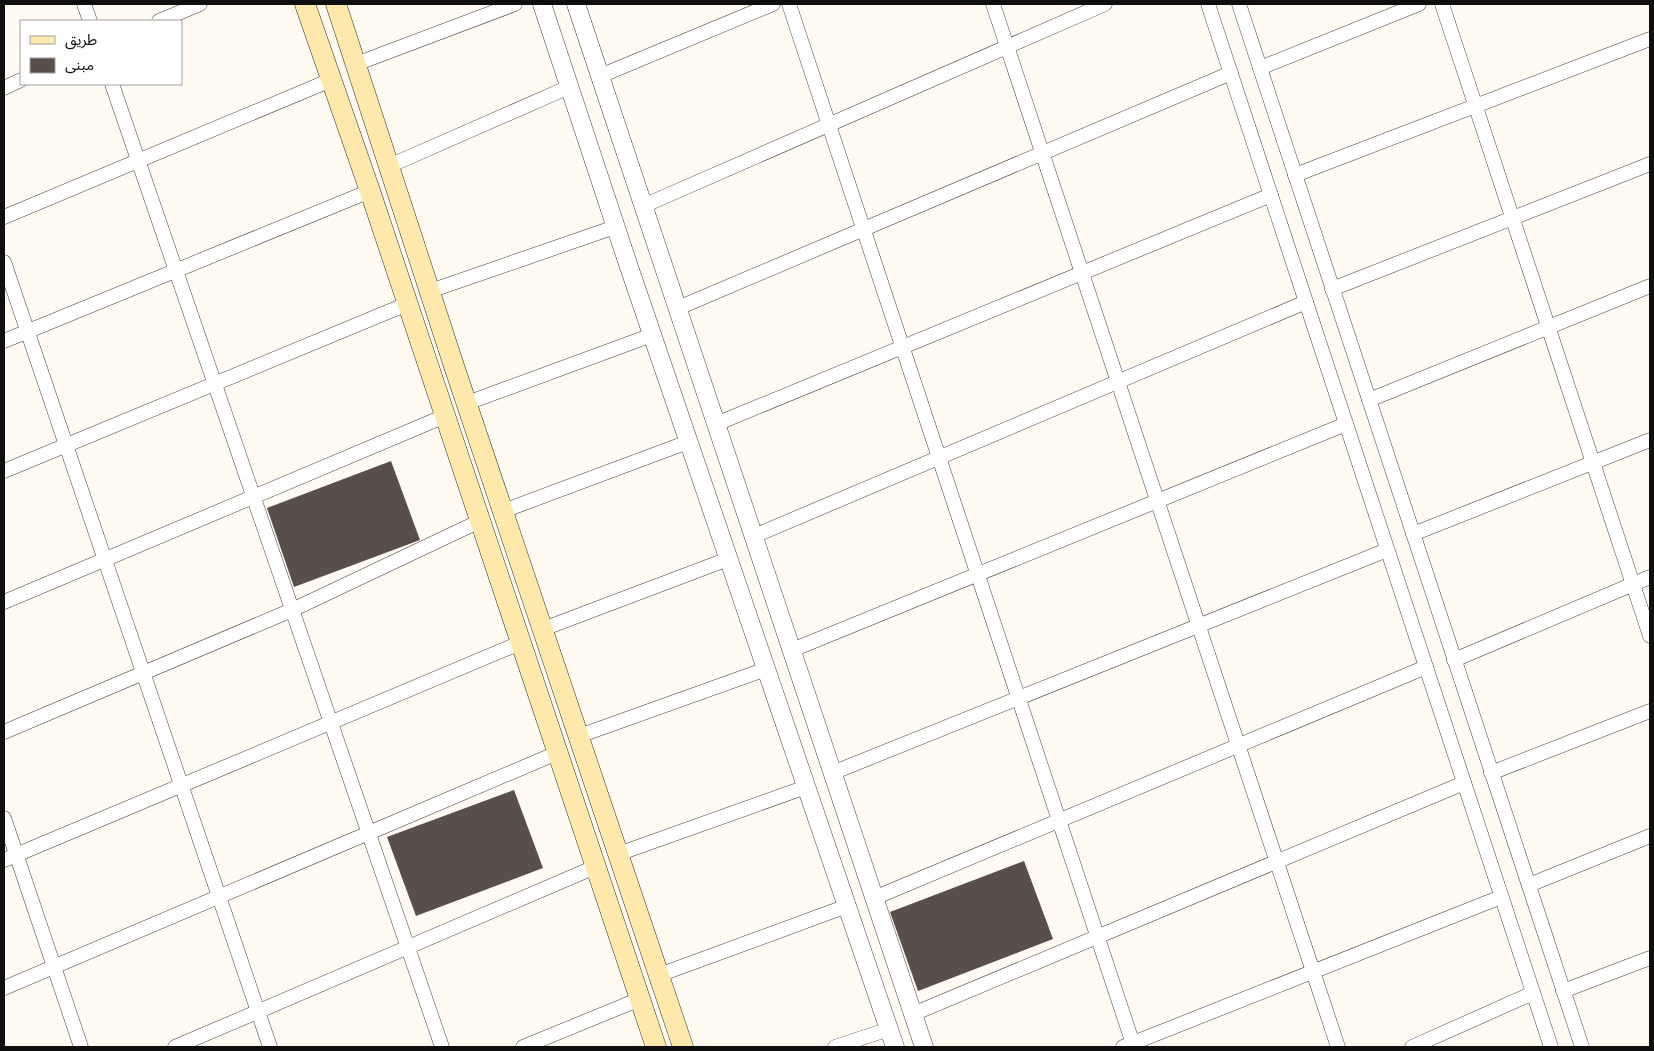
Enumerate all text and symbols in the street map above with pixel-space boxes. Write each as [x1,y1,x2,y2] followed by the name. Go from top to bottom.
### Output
[20,20,182,85] legend
[65,31,97,50] text: طريق
[65,56,94,74] text: مبنى

